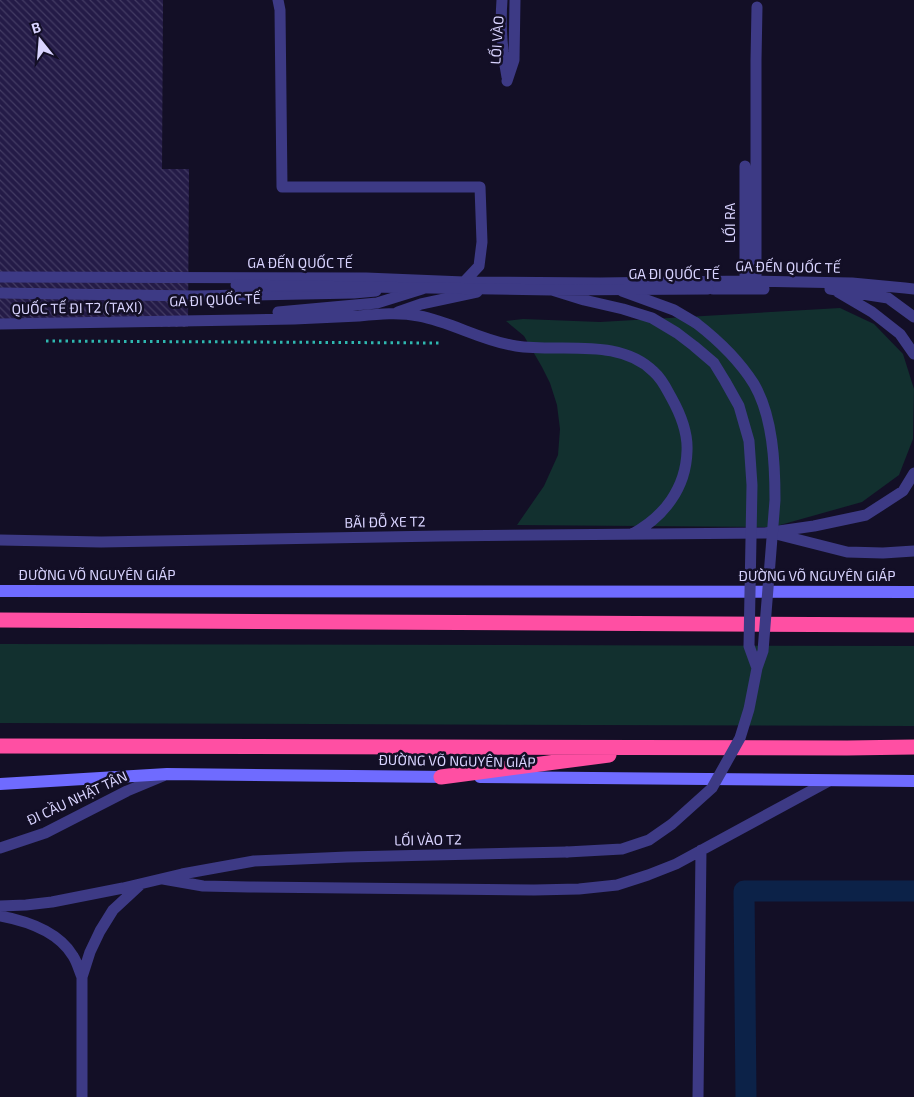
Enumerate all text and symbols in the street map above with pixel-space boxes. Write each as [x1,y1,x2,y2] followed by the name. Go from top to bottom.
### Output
[15,15,65,65] north arrow
[486,15,507,65] street label: LỐI VÀO
[29,18,43,37] text: B
[721,202,738,243] street label: LỐI RA
[247,254,353,271] street label: GA ĐẾN QUỐC TẾ
[735,257,841,276] street label: GA ĐẾN QUỐC TẾ
[628,265,720,282] street label: GA ĐI QUỐC TẾ
[169,289,261,310] street label: GA ĐI QUỐC TẾ
[11,298,143,317] street label: QUỐC TẾ ĐI T2 (TAXI)
[344,511,426,531] street label: BÃI ĐỖ XE T2
[19,566,175,583] street label: ĐƯỜNG VÕ NGUYÊN GIÁP
[739,567,895,584] street label: ĐƯỜNG VÕ NGUYÊN GIÁP
[378,751,536,770] street label: ĐƯỜNG VÕ NGUYÊN GIÁP
[24,767,130,828] street label: ĐI CẦU NHẬT TÂN
[394,830,462,849] street label: LỐI VÀO T2

